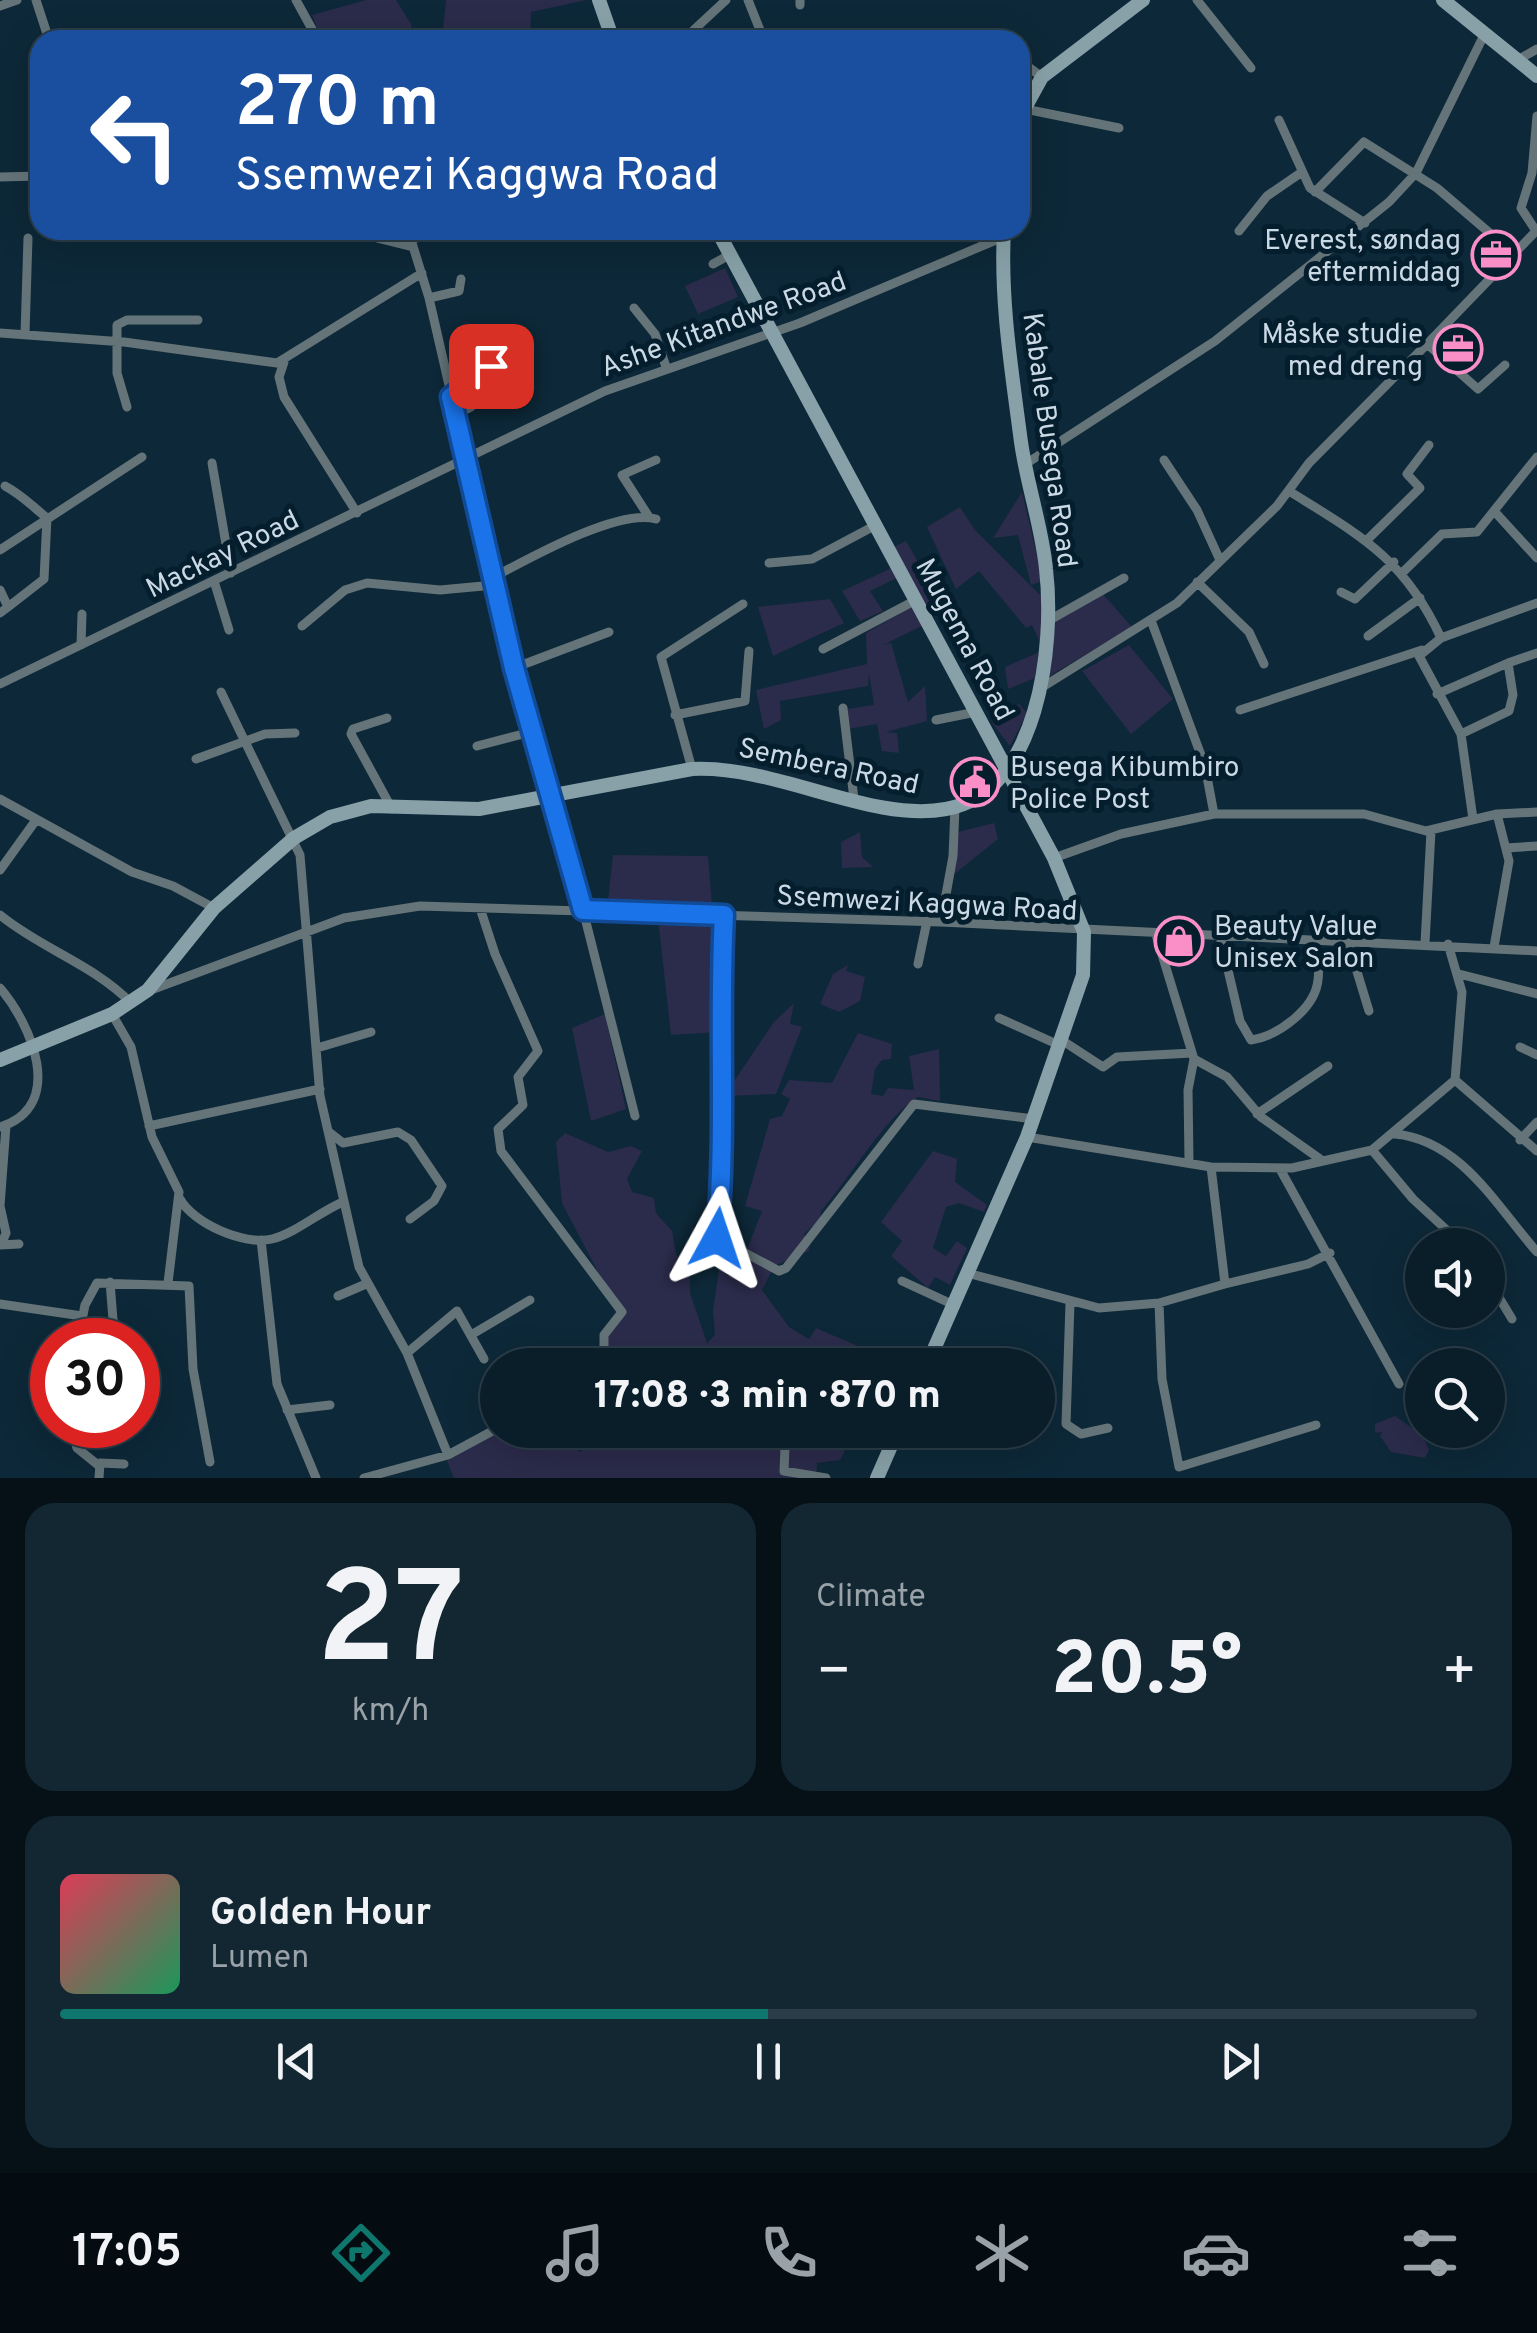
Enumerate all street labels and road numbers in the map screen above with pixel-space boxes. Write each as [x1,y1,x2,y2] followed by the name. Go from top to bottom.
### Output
[596,265,852,387] street label: Ashe Kitandwe Road
[1012,311,1084,570] street label: Kabale Busega Road
[141,503,306,608] street label: Mackay Road
[905,553,1021,728] street label: Mugema Road
[735,731,922,805] street label: Sembera Road
[775,879,1078,931] street label: Ssemwezi Kaggwa Road

